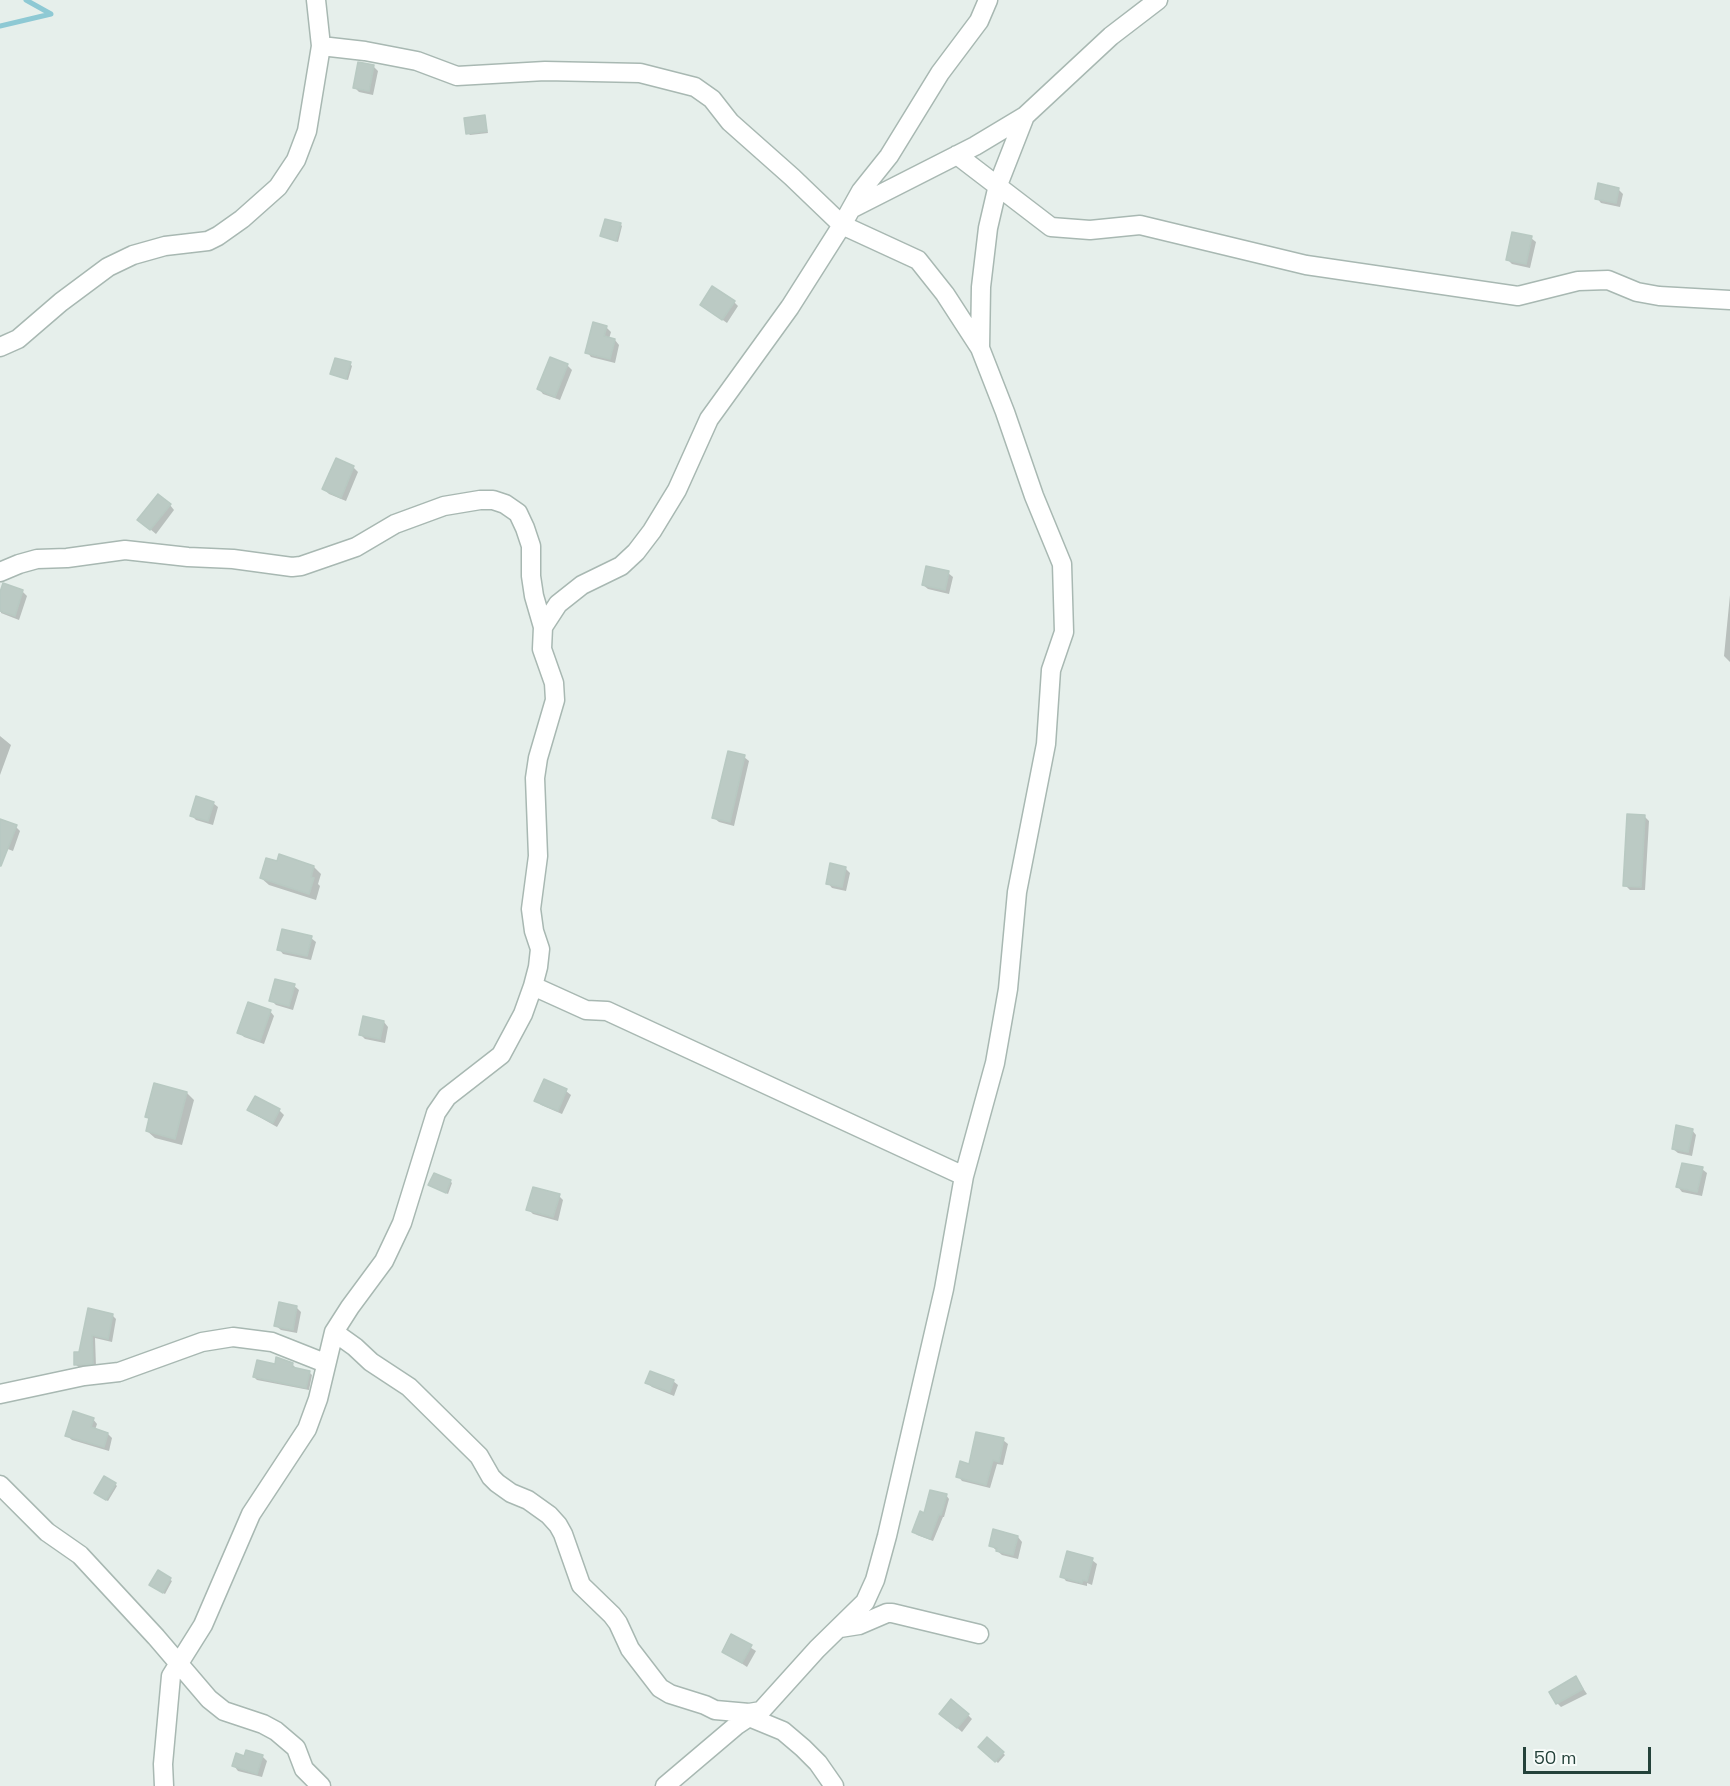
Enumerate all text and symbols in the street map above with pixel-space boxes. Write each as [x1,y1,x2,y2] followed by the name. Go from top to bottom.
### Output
[1526,1735,1654,1773] scale bar
[1534,1746,1576,1769] text: 50 m

